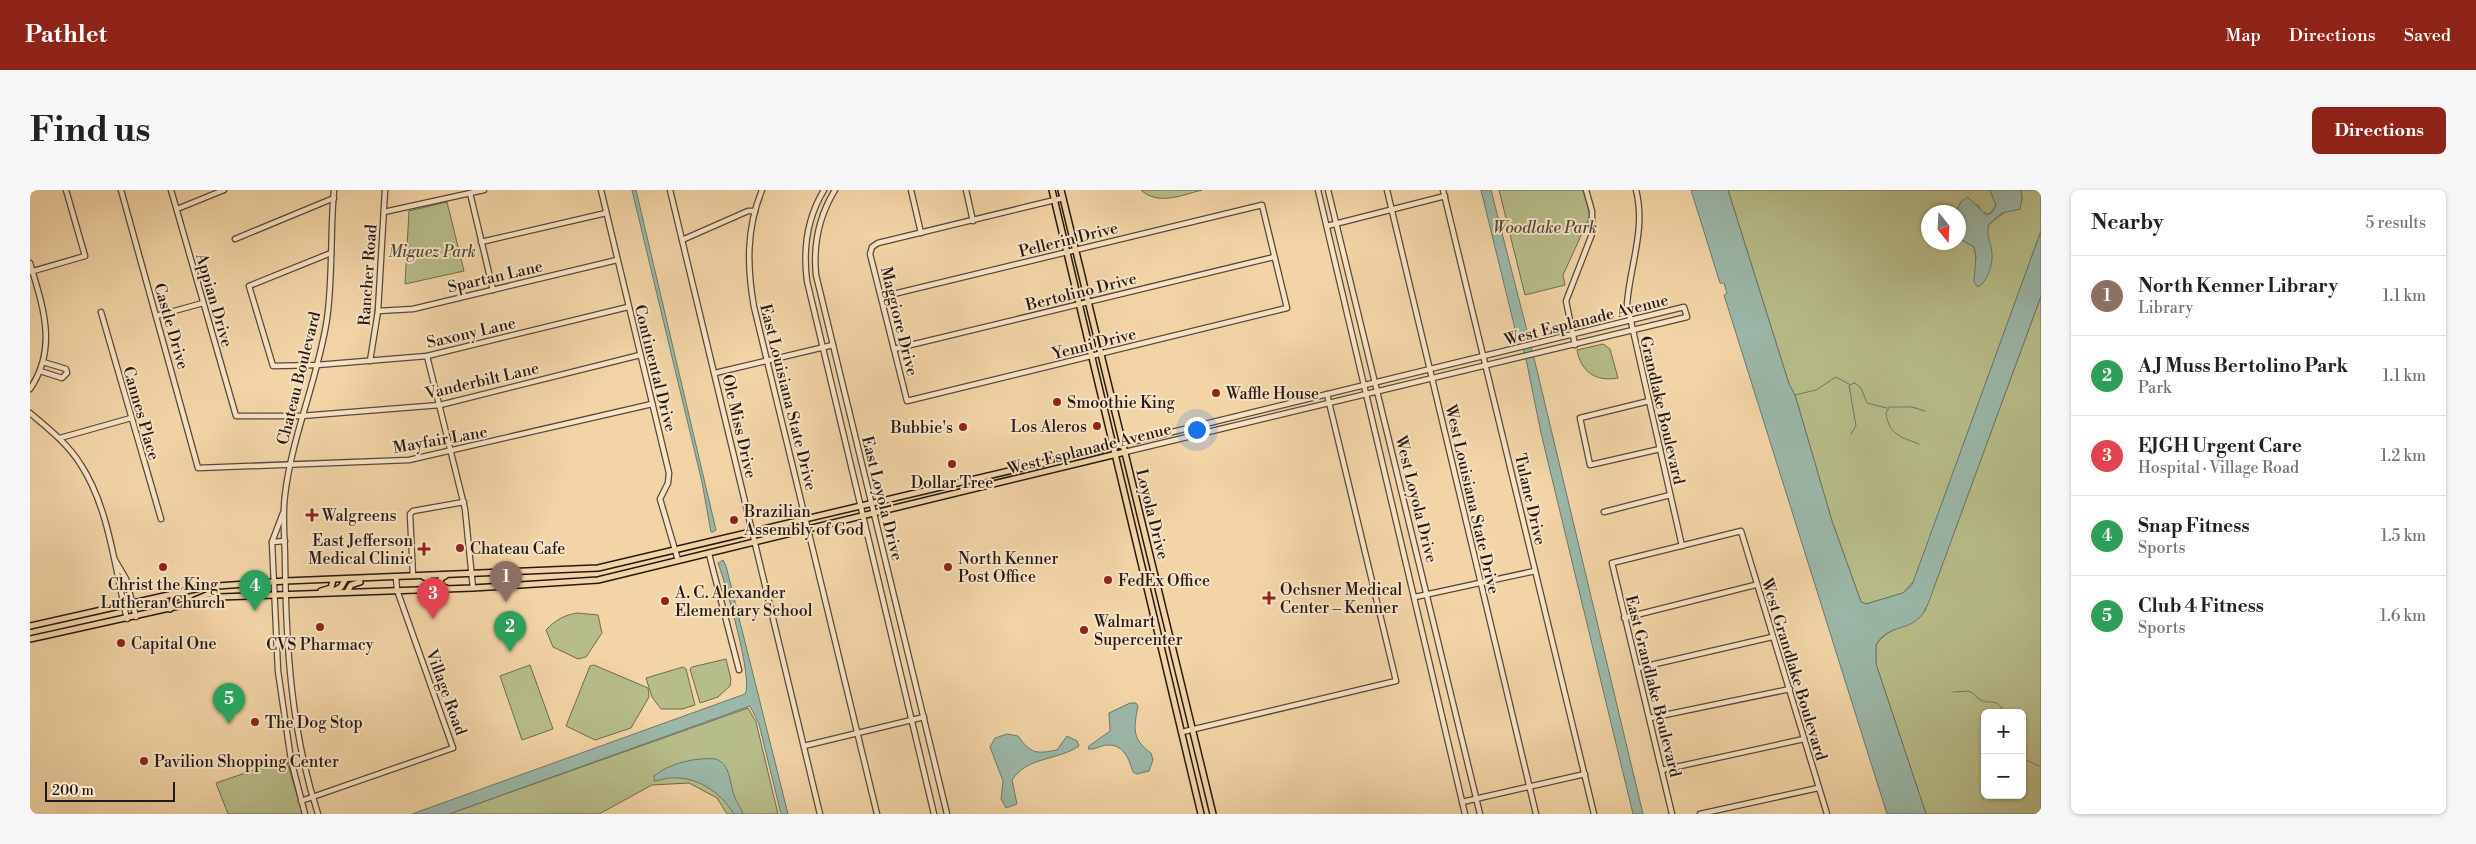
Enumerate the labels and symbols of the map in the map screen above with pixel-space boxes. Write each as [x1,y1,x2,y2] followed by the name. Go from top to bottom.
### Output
[1921,205,1966,250] north arrow
[1017,218,1120,262] street label: Pellerin Drive
[1493,218,1597,238] park label: Woodlake Park
[354,224,382,327] street label: Rancher Road
[388,242,476,262] park label: Miguez Park
[191,250,237,349] street label: Appian Drive
[446,256,545,298] street label: Spartan Lane
[876,264,922,378] street label: Maggiore Drive
[1023,269,1139,316] street label: Bertolino Drive
[149,281,193,372] street label: Castle Drive
[1501,290,1670,350] street label: West Esplanade Avenue
[755,302,821,493] street label: East Louisiana State Drive
[630,303,681,434] street label: Continental Drive
[273,309,325,447] street label: Chateau Boulevard
[425,313,518,353] street label: Saxony Lane
[1049,324,1138,364] street label: Yenni Drive
[1635,334,1689,486] street label: Grandlake Boulevard
[422,358,541,404] street label: Vanderbilt Lane
[118,364,164,462] street label: Cannes Place
[717,372,761,480] street label: Ole Miss Drive
[1225,384,1319,404] place label: Waffle House
[1210,387,1222,399] marker: Waffle House
[1067,393,1176,413] place label: Smoothie King
[1051,396,1063,408] marker: Smoothie King
[1440,402,1504,596] street label: West Louisiana State Drive
[1011,417,1087,437] place label: Los Aleros
[1184,417,1210,443] your location
[889,418,953,438] place label: Bubbie's
[1004,419,1173,479] street label: West Esplanade Avenue
[1091,420,1103,432] marker: Los Aleros
[957,421,969,433] marker: Bubbie's
[391,422,489,458] street label: Mayfair Lane
[1390,433,1441,565] street label: West Loyola Drive
[857,434,907,563] street label: East Loyola Drive
[1510,451,1550,547] street label: Tulane Drive
[946,458,958,470] marker: Dollar Tree
[1131,467,1173,562] street label: Loyola Drive
[911,473,993,493] place label: Dollar Tree
[743,502,864,540] place label: Brazilian Assembly of God
[321,506,396,526] place label: Walgreens
[306,509,318,521] marker: Walgreens
[728,514,740,526] marker: Brazilian Assembly of God
[308,531,413,569] place label: East Jefferson Medical Clinic
[470,539,565,559] place label: Chateau Cafe
[417,542,431,556] marker: East Jefferson Medical Clinic
[454,542,466,554] marker: Chateau Cafe
[958,549,1059,587] place label: North Kenner Post Office
[157,561,169,573] marker: Christ the King Lutheran Church
[490,561,522,602] pin: 1
[942,561,954,573] marker: North Kenner Post Office
[239,570,271,611] pin: 4
[1118,571,1210,591] place label: FedEx Office
[1102,574,1114,586] marker: FedEx Office
[101,575,226,613] place label: Christ the King Lutheran Church
[1756,575,1831,763] street label: West Grandlake Boulevard
[417,578,449,619] pin: 3
[1280,580,1403,618] place label: Ochsner Medical Center – Kenner
[674,583,813,621] place label: A. C. Alexander Elementary School
[1262,591,1276,605] marker: Ochsner Medical Center – Kenner
[1621,593,1685,779] street label: East Grandlake Boulevard
[659,595,671,607] marker: A. C. Alexander Elementary School
[494,611,526,652] pin: 2
[1093,612,1183,650] place label: Walmart Supercenter
[314,621,326,633] marker: CVS Pharmacy
[1078,624,1090,636] marker: Walmart Supercenter
[131,634,217,654] place label: Capital One
[266,635,374,655] place label: CVS Pharmacy
[115,637,127,649] marker: Capital One
[421,646,471,738] street label: Village Road
[213,683,245,724] pin: 5
[265,713,363,733] place label: The Dog Stop
[249,716,261,728] marker: The Dog Stop
[154,752,339,772] place label: Pavilion Shopping Center
[138,755,150,767] marker: Pavilion Shopping Center
[45,779,175,802] scale bar

